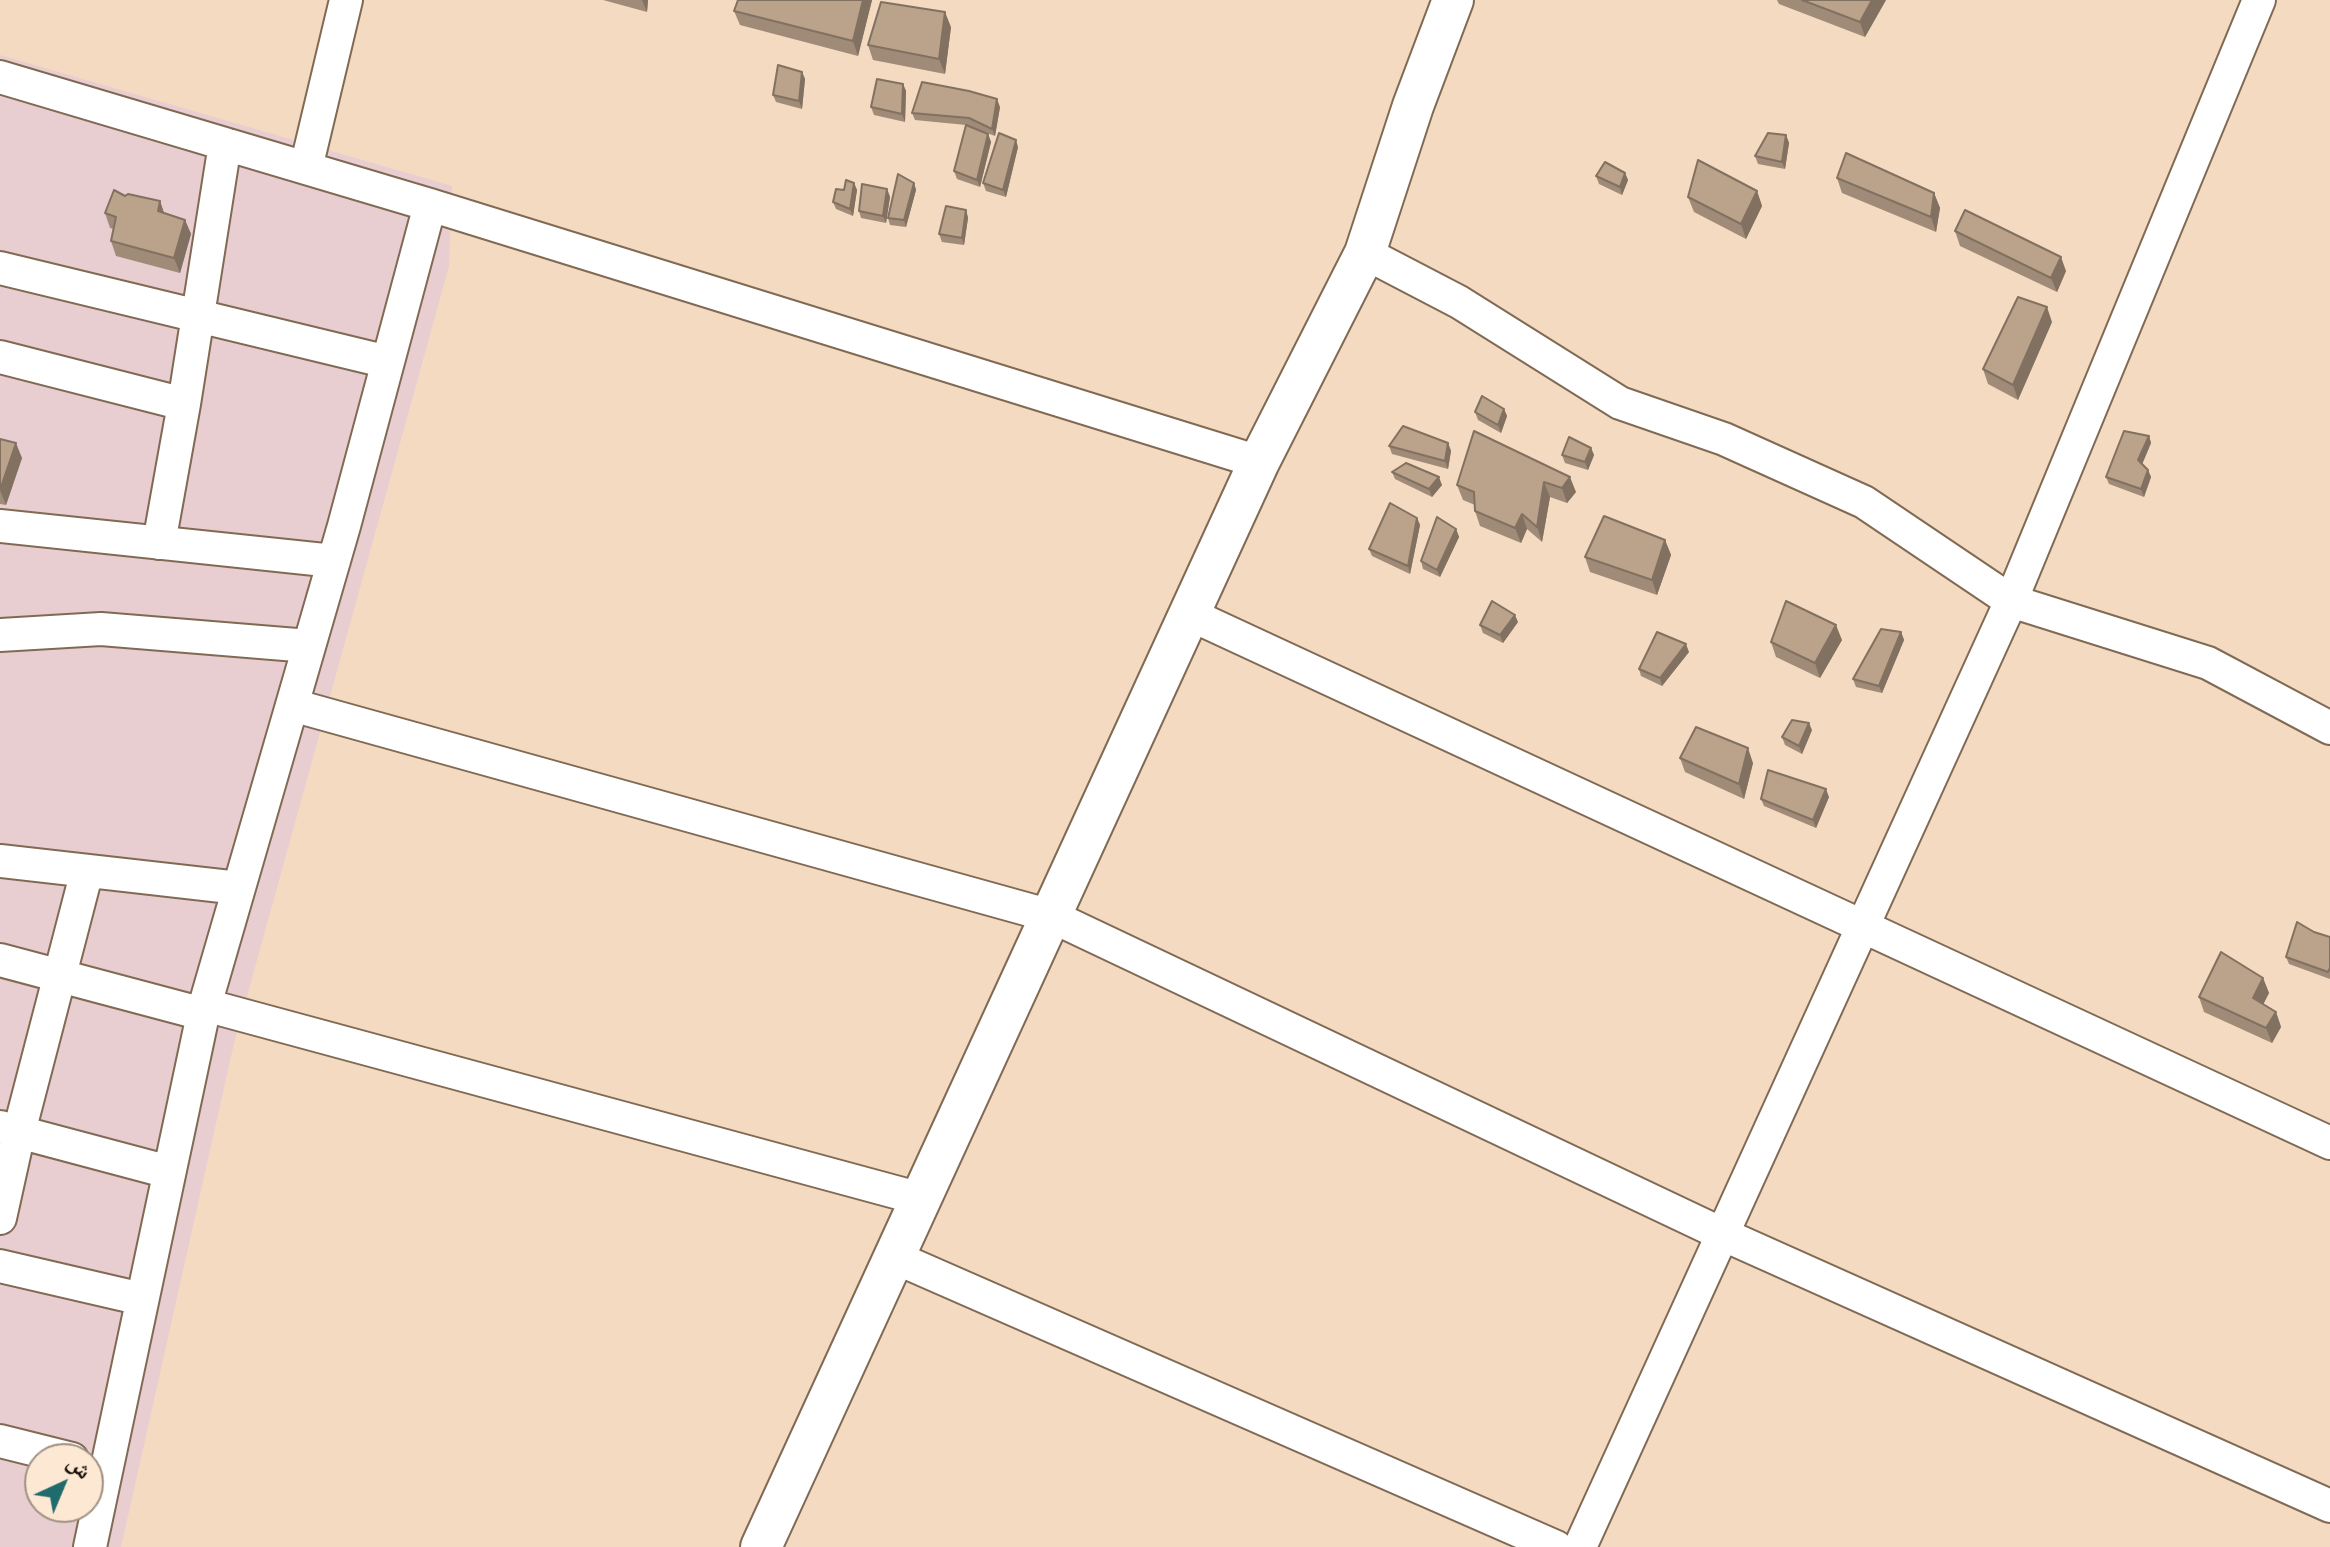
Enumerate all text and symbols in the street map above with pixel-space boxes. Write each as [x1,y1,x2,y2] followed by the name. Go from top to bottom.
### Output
[24,1443,104,1523] north arrow
[60,1448,98,1486] text: ش

